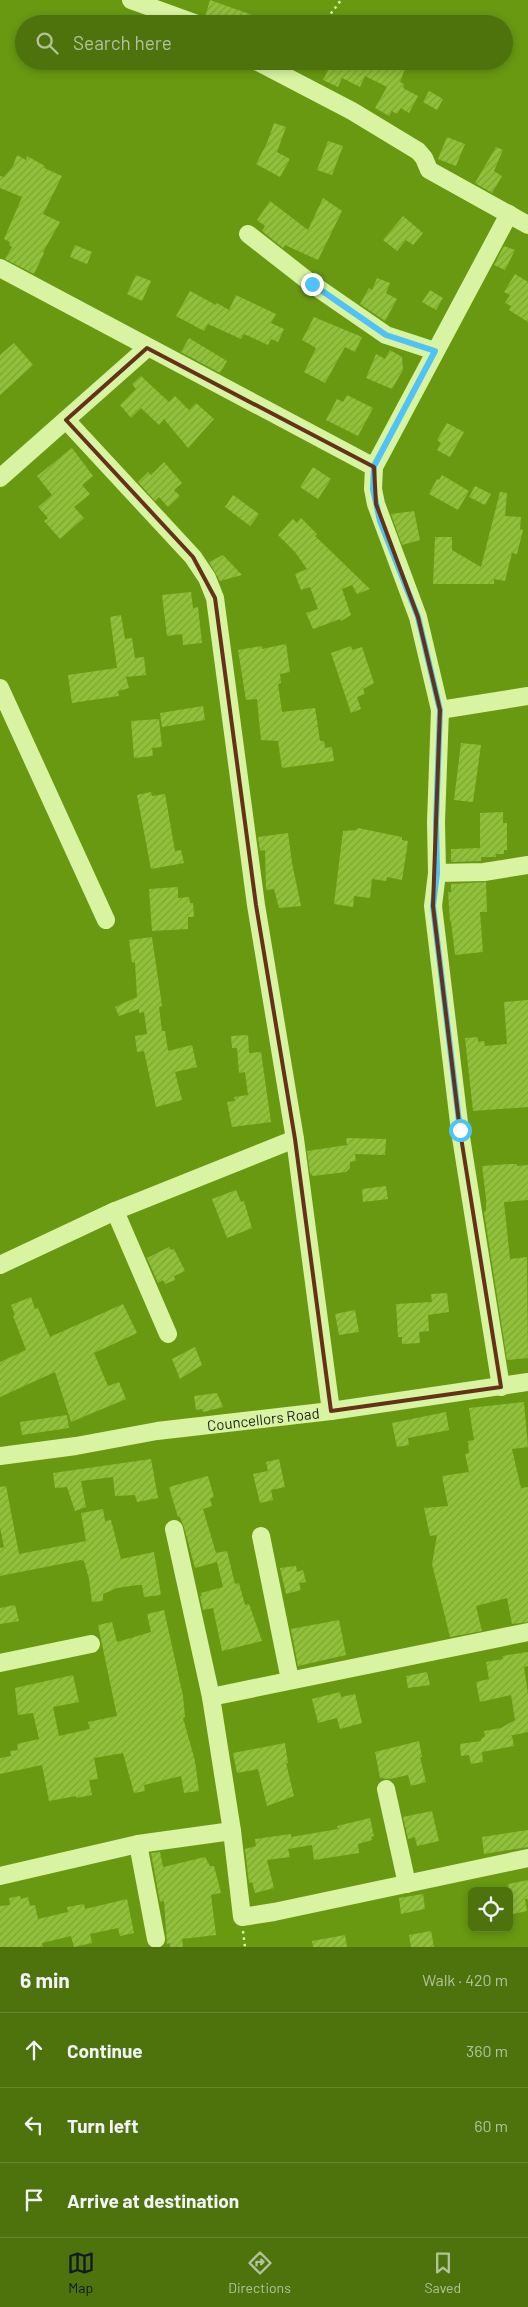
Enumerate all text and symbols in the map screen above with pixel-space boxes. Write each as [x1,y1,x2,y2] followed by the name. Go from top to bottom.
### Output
[15,15,513,70] search box
[33,29,61,57] icon: search
[73,31,172,54] text: Search here
[301,273,324,296] route end
[449,1119,472,1142] route start
[206,1403,320,1434] street label: Councellors Road
[468,1887,513,1932] map controls
[468,1887,513,1932] button: locate
[20,1967,70,1992] text: 6 min
[422,1970,508,1989] text: Walk · 420 m
[20,2036,48,2064] icon: ahead
[67,2039,143,2062] text: Continue
[466,2041,508,2060] text: 360 m
[20,2111,48,2139] icon: left
[67,2114,138,2137] text: Turn left
[474,2116,508,2135] text: 60 m
[20,2186,48,2214] icon: arrive
[67,2189,239,2212] text: Arrive at destination
[67,2249,95,2296] tab: Map
[228,2249,291,2296] tab: Directions
[424,2249,461,2296] tab: Saved

